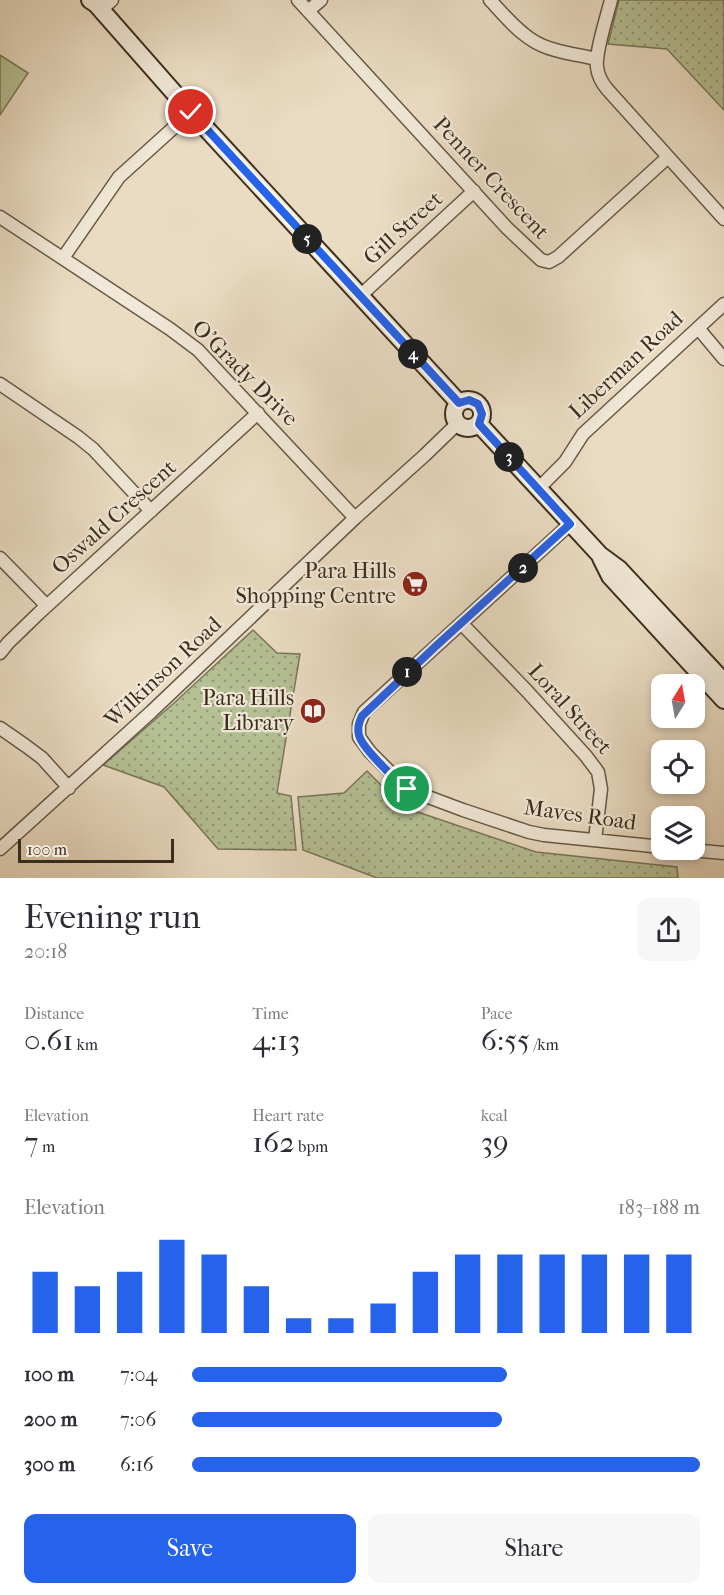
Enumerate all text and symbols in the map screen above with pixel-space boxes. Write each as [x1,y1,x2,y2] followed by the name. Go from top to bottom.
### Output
[165,86,216,137] pin
[174,95,207,128] icon: check
[428,111,555,245] street label: Penner Crescent
[358,186,448,270] street label: Gill Street
[292,224,322,254] pin: 5
[304,229,310,248] text: 5
[564,305,689,424] street label: Liberman Road
[187,315,303,431] street label: O'Grady Drive
[398,339,428,369] pin: 4
[408,344,418,363] text: 4
[494,442,524,472] pin: 3
[506,447,512,466] text: 3
[46,454,182,580] street label: Oswald Crescent
[508,553,538,583] pin: 2
[235,558,396,609] place label: Para Hills Shopping Centre
[519,558,527,577] text: 2
[400,569,430,599] supermarket icon: Para Hills Shopping Centre
[98,611,228,733] street label: Wilkinson Road
[392,657,422,687] pin: 1
[523,658,617,760] street label: Loral Street
[404,662,410,681] text: 1
[651,674,705,728] north arrow
[651,674,705,860] map controls
[202,685,295,736] place label: Para Hills Library
[298,696,328,726] library icon: Para Hills Library
[651,740,705,794] button: locate
[381,763,432,814] pin
[390,772,423,805] icon: arrive
[522,794,639,836] street label: Maves Road
[651,806,705,860] button: layers
[18,836,174,863] scale bar
[27,840,67,859] text: 100 m
[24,898,201,937] text: Evening run
[637,898,700,961] button: share
[24,940,67,963] text: 20:18
[24,1004,84,1023] text: Distance
[252,1004,289,1023] text: Time
[481,1004,513,1023] text: Pace
[24,1023,73,1058] text: 0.61
[252,1023,300,1058] text: 4:13
[481,1023,530,1058] text: 6:55
[73,1035,98,1054] text: km
[530,1035,559,1054] text: /km
[24,1106,89,1125] text: Elevation
[252,1106,324,1125] text: Heart rate
[481,1106,508,1125] text: kcal
[24,1125,38,1160] text: 7
[252,1125,295,1160] text: 162
[481,1125,509,1160] text: 39
[38,1137,55,1156] text: m
[295,1137,328,1156] text: bpm
[24,1196,105,1219] text: Elevation
[618,1196,700,1219] text: 183–188 m
[24,1363,74,1386] text: 100 m
[120,1363,157,1386] text: 7:04
[24,1408,77,1431] text: 200 m
[120,1408,156,1431] text: 7:06
[24,1453,75,1476] text: 300 m
[120,1453,154,1476] text: 6:16
[24,1514,356,1583] button: Save
[368,1514,700,1583] button: Share

